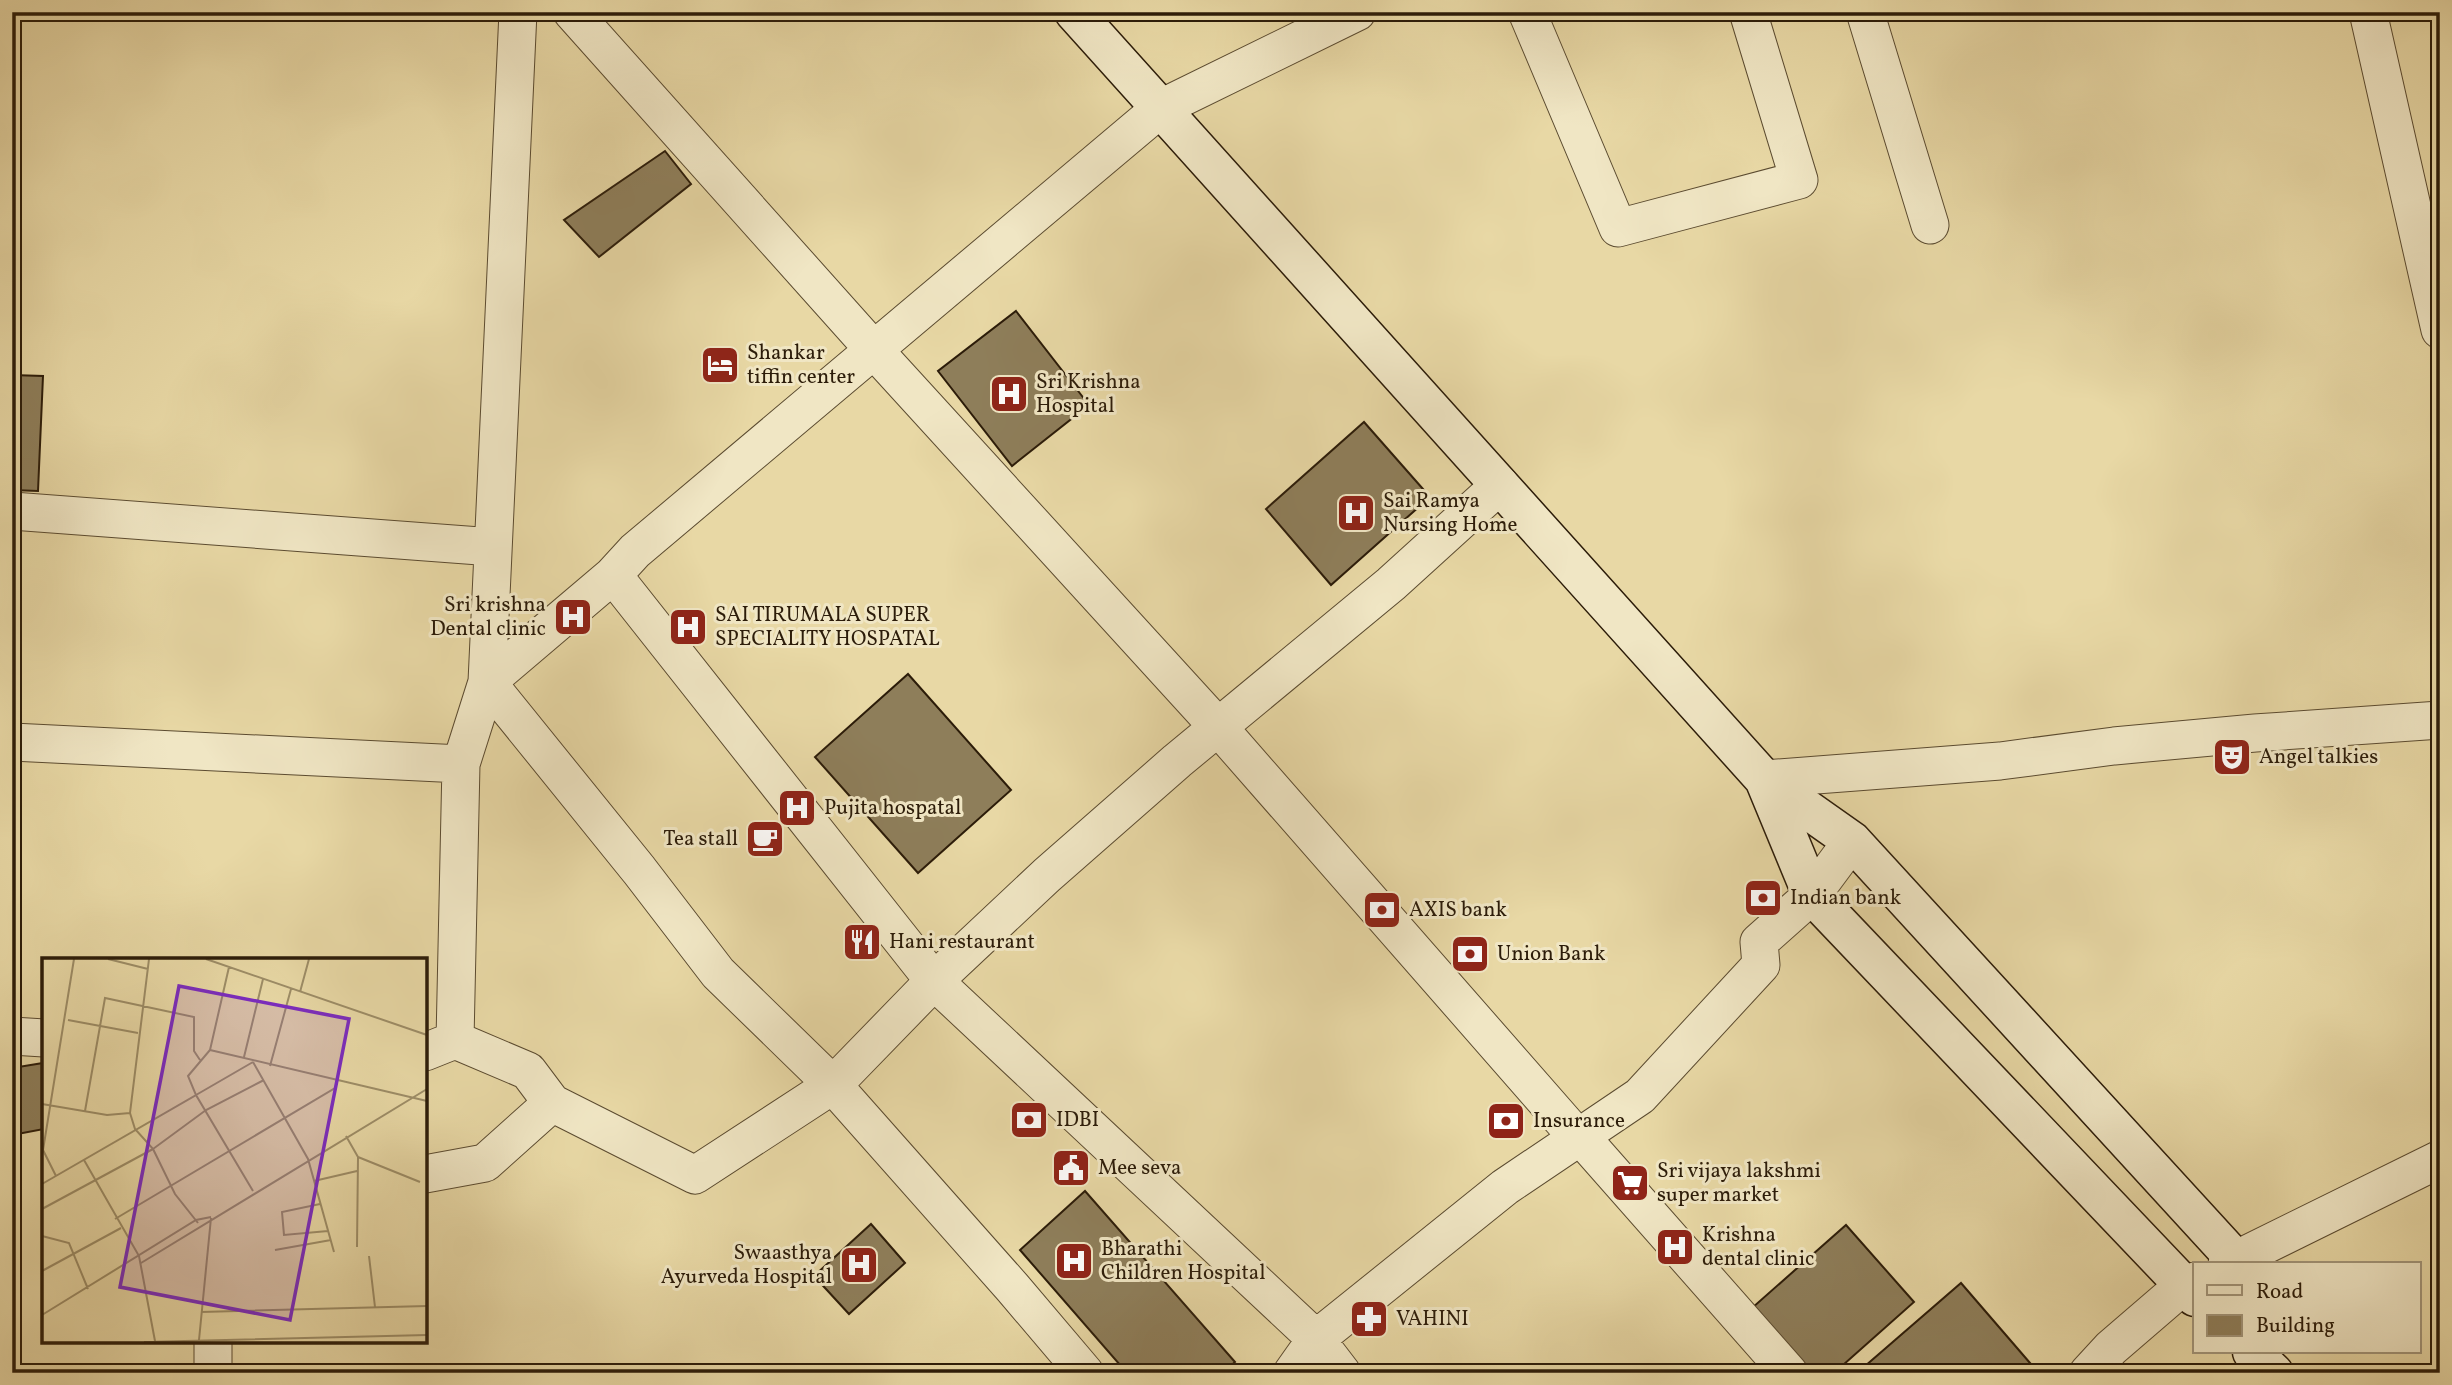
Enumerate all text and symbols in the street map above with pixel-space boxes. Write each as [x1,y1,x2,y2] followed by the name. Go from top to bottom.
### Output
[747,339,855,392] place label: Shankar tiffin center
[699,344,741,386] hotel icon: Shankar tiffin center
[1036,368,1141,421] place label: Sri Krishna Hospital
[988,373,1030,415] hospital icon: Sri Krishna Hospital
[1383,487,1518,540] place label: Sai Ramya Nursing Home
[1335,492,1377,534] hospital icon: Sai Ramya Nursing Home
[430,591,546,644] place label: Sri krishna Dental clinic
[552,596,594,638] hospital icon: Sri krishna Dental clinic
[715,601,940,654] place label: SAI TIRUMALA SUPER SPECIALITY HOSPATAL
[667,606,709,648] hospital icon: SAI TIRUMALA SUPER SPECIALITY HOSPATAL
[2211,736,2253,778] theatre icon: Angel talkies
[2259,743,2378,772] place label: Angel talkies
[776,787,818,829] hospital icon: Pujita hospatal
[824,794,961,823] place label: Pujita hospatal
[744,818,786,860] cafe icon: Tea stall
[663,825,738,854] place label: Tea stall
[1742,877,1784,919] bank icon: Indian bank
[1790,884,1902,913] place label: Indian bank
[1361,889,1403,931] bank icon: AXIS bank
[1409,896,1507,925] place label: AXIS bank
[841,921,883,963] restaurant icon: Hani restaurant
[889,928,1035,957] place label: Hani restaurant
[1449,933,1491,975] bank icon: Union Bank
[1497,940,1606,969] place label: Union Bank
[42,958,427,1343] inset map
[1008,1099,1050,1141] bank icon: IDBI
[1485,1100,1527,1142] bank icon: Insurance
[1056,1106,1099,1135] place label: IDBI
[1533,1107,1625,1136] place label: Insurance
[1050,1147,1092,1189] public building icon: Mee seva
[1098,1154,1182,1183] place label: Mee seva
[1657,1157,1821,1210] place label: Sri vijaya lakshmi super market
[1609,1162,1651,1204] supermarket icon: Sri vijaya lakshmi super market
[1702,1221,1814,1274] place label: Krishna dental clinic
[1654,1226,1696,1268] hospital icon: Krishna dental clinic
[1101,1235,1266,1288] place label: Bharathi Children Hospital
[661,1239,832,1292] place label: Swaasthya Ayurveda Hospital
[1053,1240,1095,1282] hospital icon: Bharathi Children Hospital
[838,1244,880,1286] hospital icon: Swaasthya Ayurveda Hospital
[2193,1262,2420,1354] legend
[2256,1278,2303,1307] text: Road
[1348,1298,1390,1340] pharmacy icon: VAHINI
[1396,1305,1469,1334] place label: VAHINI
[2256,1312,2335,1341] text: Building

